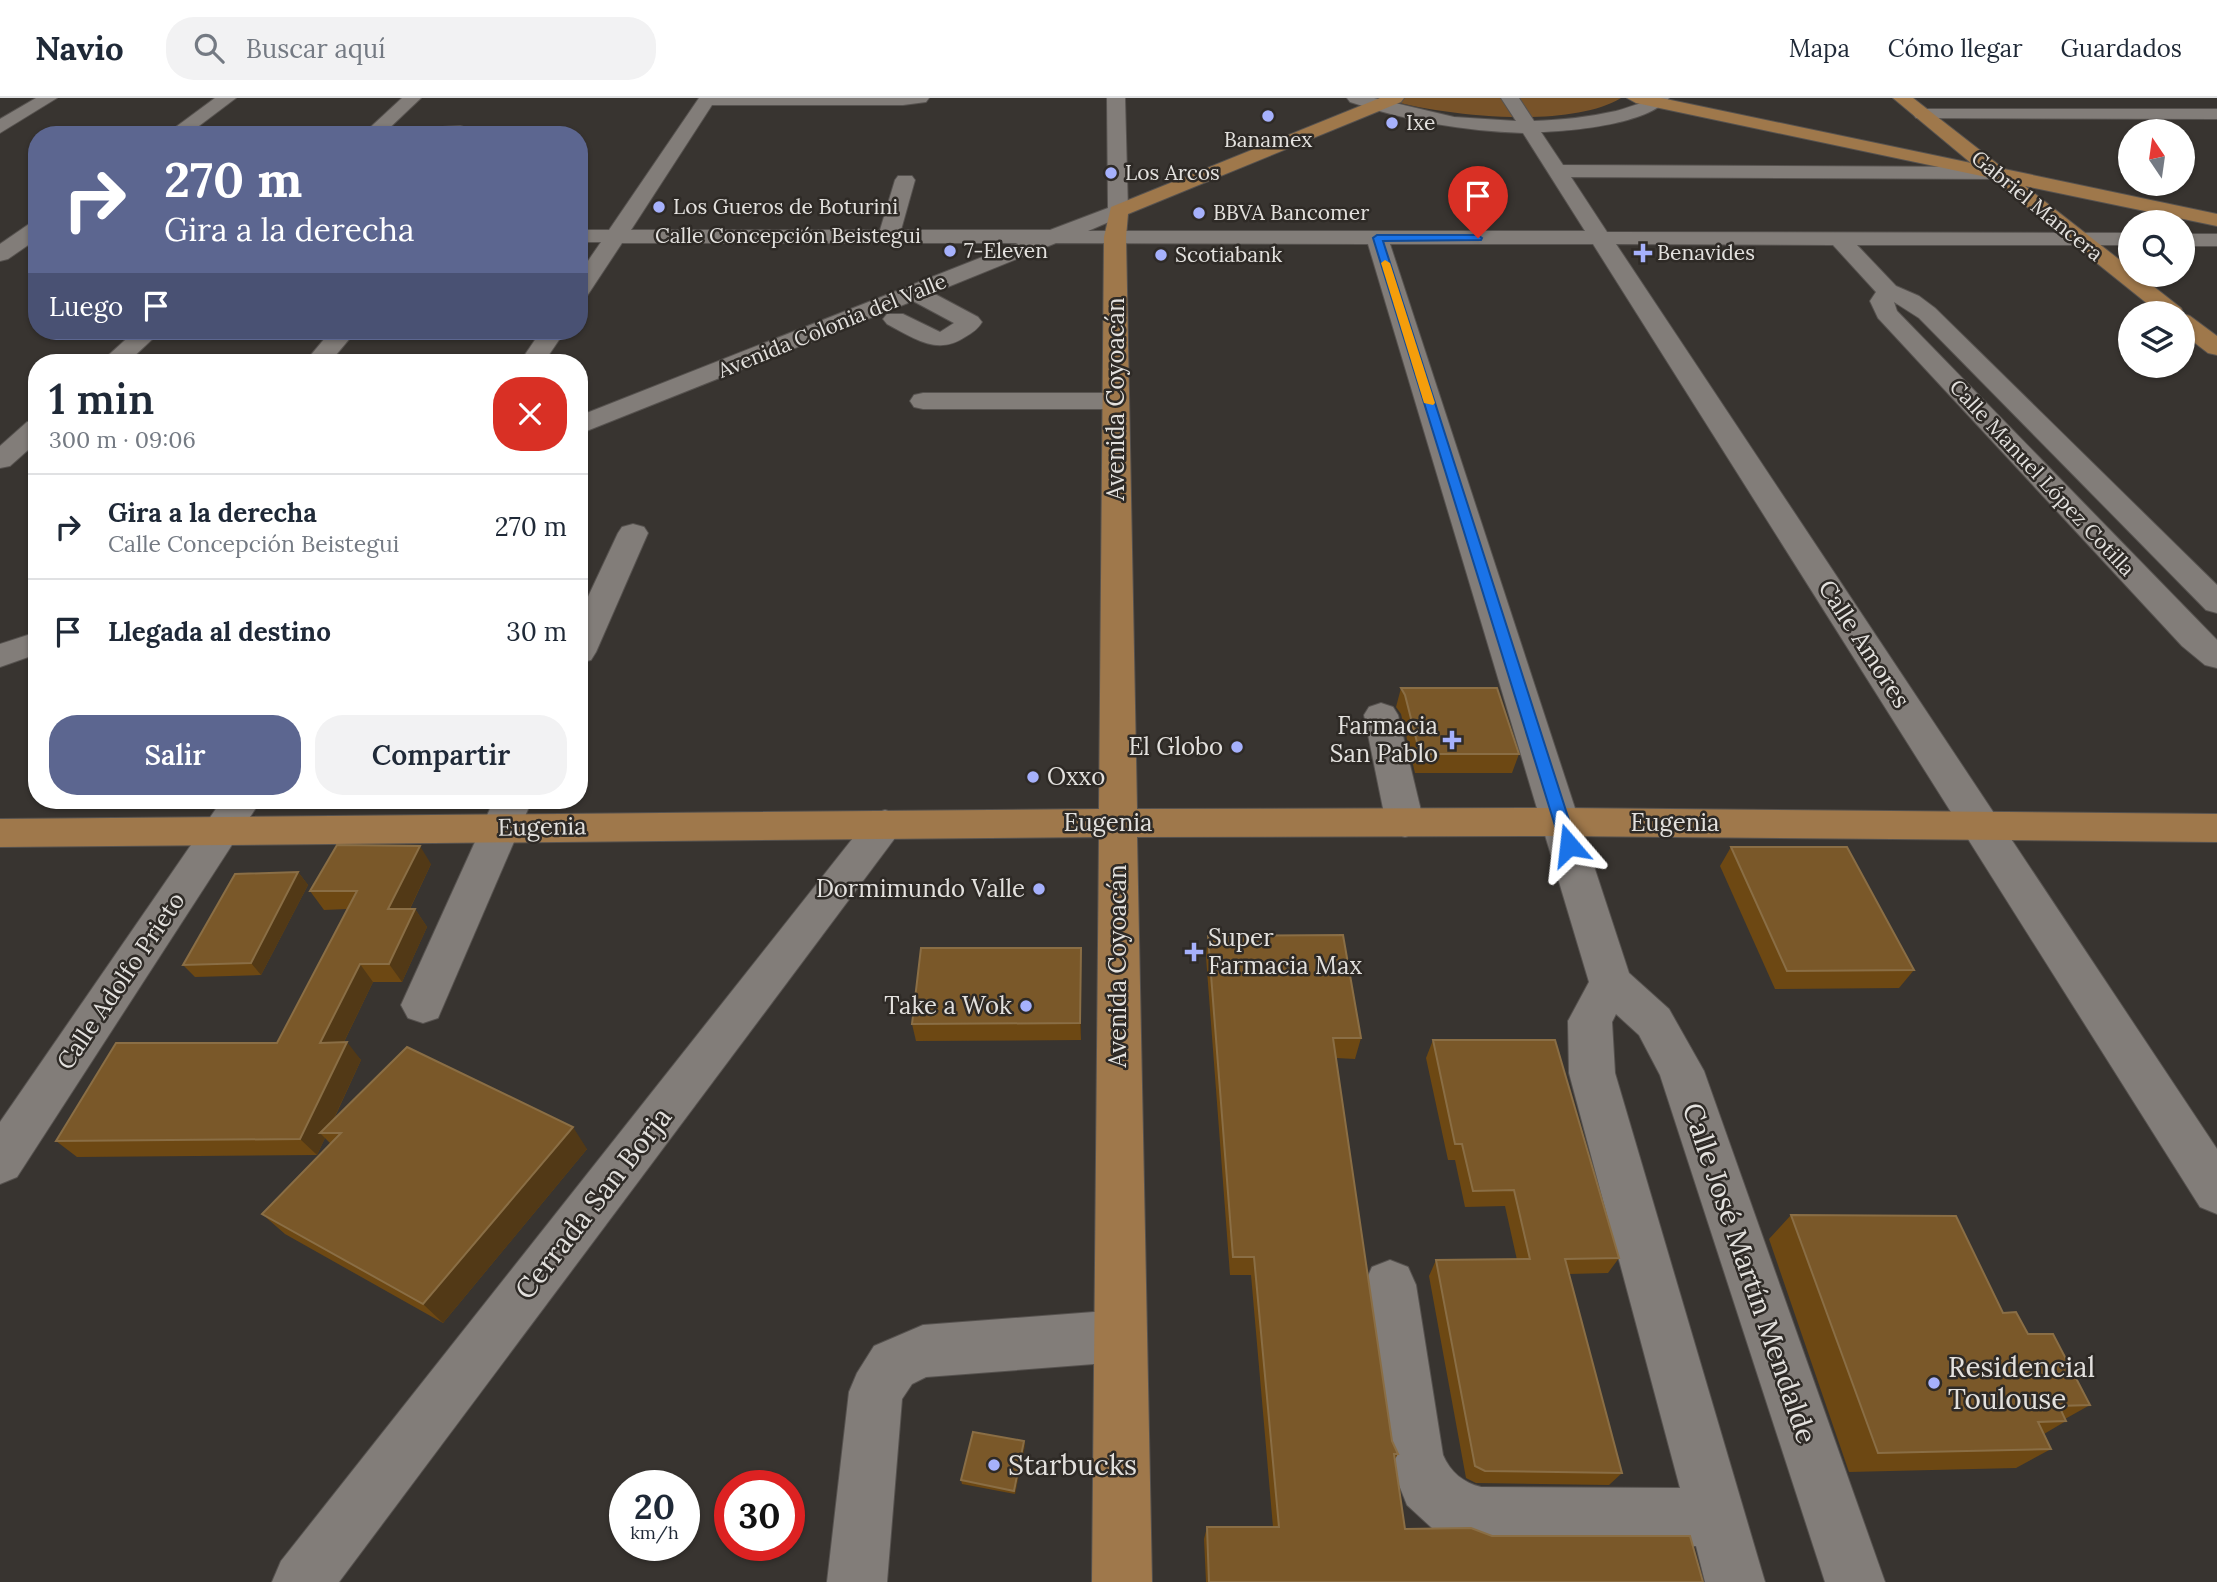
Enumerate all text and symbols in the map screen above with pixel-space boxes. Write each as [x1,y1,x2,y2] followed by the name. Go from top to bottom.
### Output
[166,17,656,80] search box
[35,27,124,69] text: Navio
[190,29,228,67] icon: search
[246,32,386,65] text: Buscar aquí
[1789,33,1850,64] text: Mapa
[1888,33,2023,64] text: Cómo llegar
[2061,33,2182,64] text: Guardados
[1260,108,1276,124] marker: Banamex
[1406,109,1435,136] place label: Ixe
[1384,115,1400,131] marker: Ixe
[2118,119,2194,196] north arrow
[2118,119,2195,378] map controls
[1224,126,1312,153] place label: Banamex
[1966,144,2109,267] street label: Gabriel Mancera
[164,148,302,210] text: 270 m
[49,154,140,245] icon: right
[1125,159,1220,186] place label: Los Arcos
[1103,165,1119,181] marker: Los Arcos
[1448,166,1508,238] pin
[1459,177,1497,215] icon: arrive
[673,193,898,220] place label: Los Gueros de Boturini
[651,199,667,215] marker: Los Gueros de Boturini
[1213,199,1369,226] place label: BBVA Bancomer
[1191,205,1207,221] marker: BBVA Bancomer
[164,209,414,250] text: Gira a la derecha
[2118,210,2195,287] button: search
[655,222,921,249] street label: Calle Concepción Beistegui
[964,237,1048,264] place label: 7-Eleven
[1657,239,1755,266] place label: Benavides
[1175,241,1283,268] place label: Scotiabank
[942,243,958,259] marker: 7-Eleven
[1635,245,1651,261] marker: Benavides
[1153,247,1169,263] marker: Scotiabank
[713,267,950,384] street label: Avenida Colonia del Valle
[137,287,175,325] icon: arrive
[49,290,123,323] text: Luego
[1100,297,1131,502] street label: Avenida Coyoacán
[2118,301,2195,378] button: layers
[49,372,154,426] text: 1 min
[1944,373,2141,582] street label: Calle Manuel López Cotilla
[493,377,567,451] button: close
[49,425,196,454] text: 300 m · 09:06
[108,496,317,529] text: Gira a la derecha
[49,508,87,546] icon: right
[495,510,567,543] text: 270 m
[108,529,399,558] text: Calle Concepción Beistegui
[1812,574,1917,714] street label: Calle Amores
[49,613,87,651] icon: arrive
[108,615,331,648] text: Llegada al destino
[506,615,567,648] text: 30 m
[1330,710,1438,769] place label: Farmacia San Pablo
[49,715,301,795] button: Salir
[315,715,567,795] button: Compartir
[1128,731,1223,762] place label: El Globo
[1444,732,1460,748] marker: Farmacia San Pablo
[1229,739,1245,755] marker: El Globo
[1047,761,1105,792] place label: Oxxo
[1025,769,1041,785] marker: Oxxo
[1064,807,1152,838] street label: Eugenia
[1631,807,1719,838] street label: Eugenia
[1532,808,1606,882] position arrow
[497,810,587,843] street label: Eugenia
[1102,864,1133,1069] street label: Avenida Coyoacán
[816,873,1025,904] place label: Dormimundo Valle
[1031,881,1047,897] marker: Dormimundo Valle
[50,886,191,1075] street label: Calle Adolfo Prieto
[1208,922,1362,981] place label: Super Farmacia Max
[1186,944,1202,960] marker: Super Farmacia Max
[884,990,1012,1021] place label: Take a Wok
[1018,998,1034,1014] marker: Take a Wok
[1675,1098,1825,1448] street label: Calle José Martín Mendalde
[507,1100,679,1306] street label: Cerrada San Borja
[1948,1349,2095,1417] place label: Residencial Toulouse
[1926,1375,1942,1391] marker: Residencial Toulouse
[1008,1447,1137,1483] place label: Starbucks
[986,1457,1002,1473] marker: Starbucks
[714,1470,805,1561] speed limit sign: 30
[634,1484,675,1529] text: 20
[630,1521,679,1544] text: km/h

